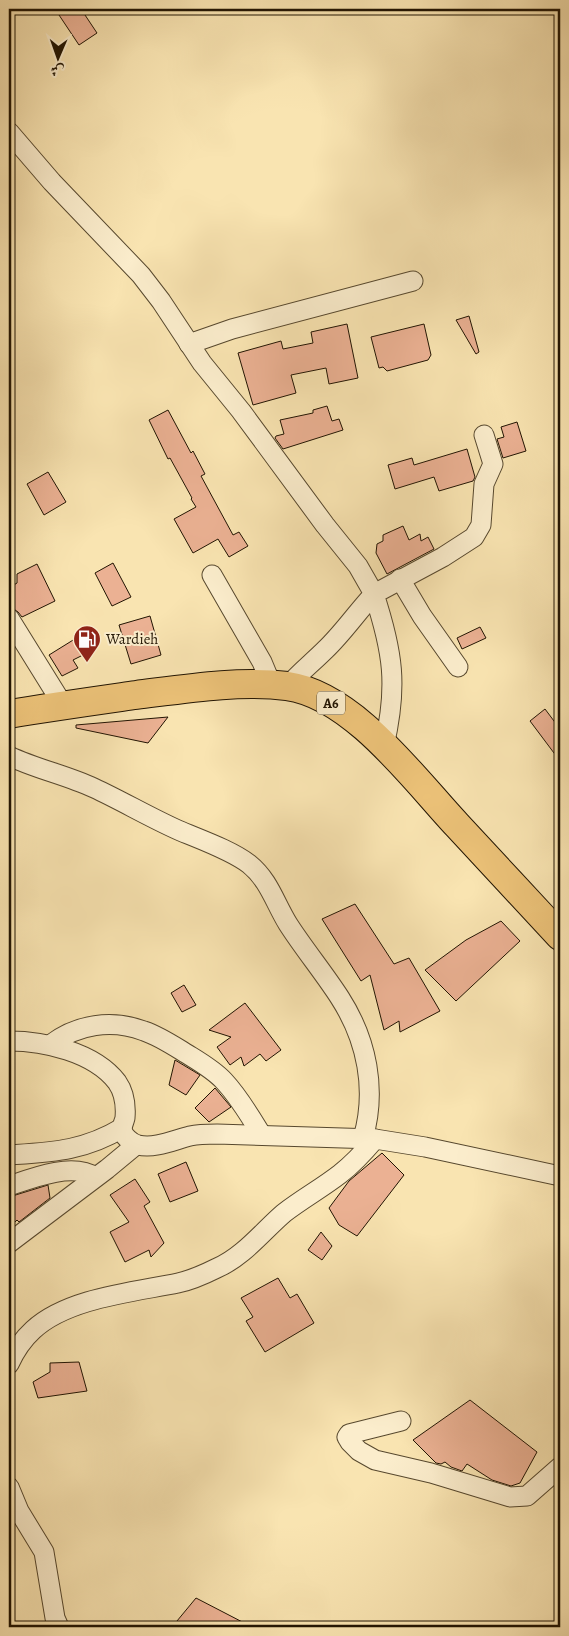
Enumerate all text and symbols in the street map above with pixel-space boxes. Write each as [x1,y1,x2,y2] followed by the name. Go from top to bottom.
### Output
[32,32,82,82] north arrow
[50,61,65,80] text: ش
[72,624,102,663] fuel station icon: Wardieh
[105,629,158,649] place label: Wardieh
[317,691,345,714] road number: A6

